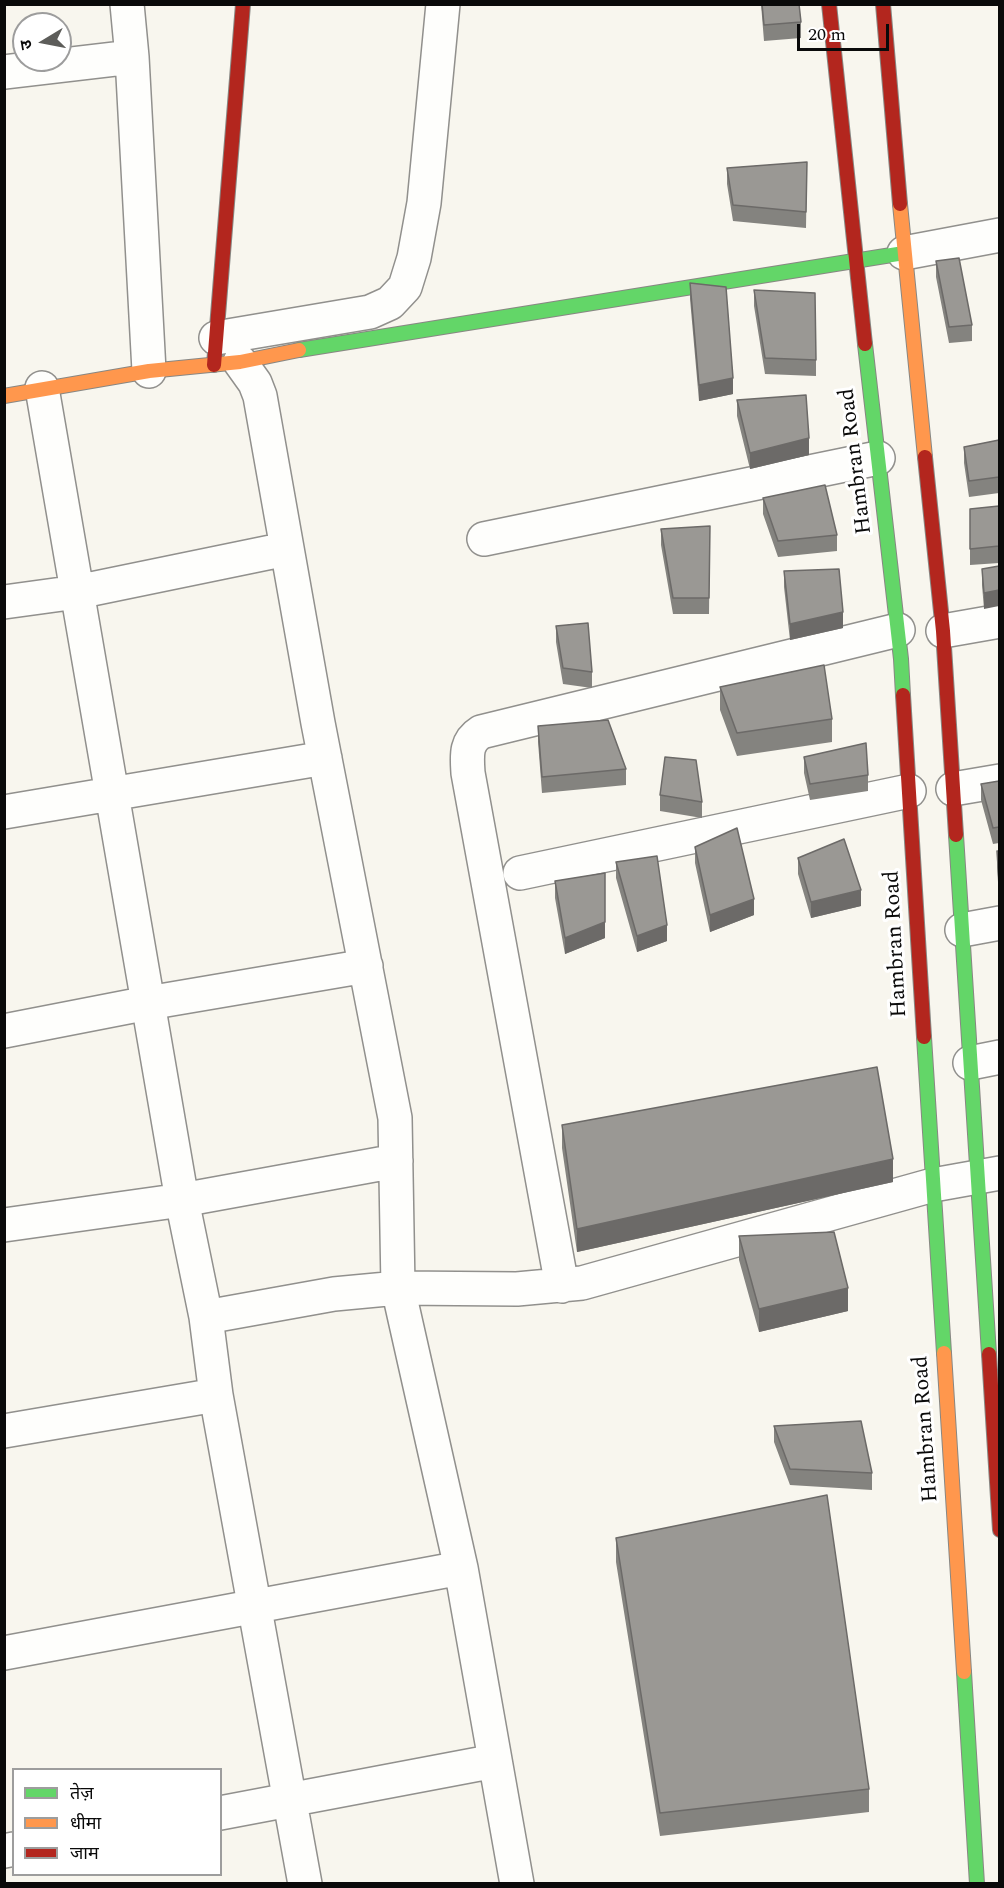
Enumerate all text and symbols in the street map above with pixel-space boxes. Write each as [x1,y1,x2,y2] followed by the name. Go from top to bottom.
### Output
[12,12,72,72] north arrow
[800,12,892,50] scale bar
[808,21,846,48] text: 20 m
[14,38,39,51] text: उ
[835,386,879,536] street label: Hambran Road
[880,870,914,1018] street label: Hambran Road
[909,1355,945,1503] street label: Hambran Road
[12,1768,222,1876] legend
[70,1780,94,1807] text: तेज़
[70,1810,101,1837] text: धीमा
[70,1840,99,1867] text: जाम

